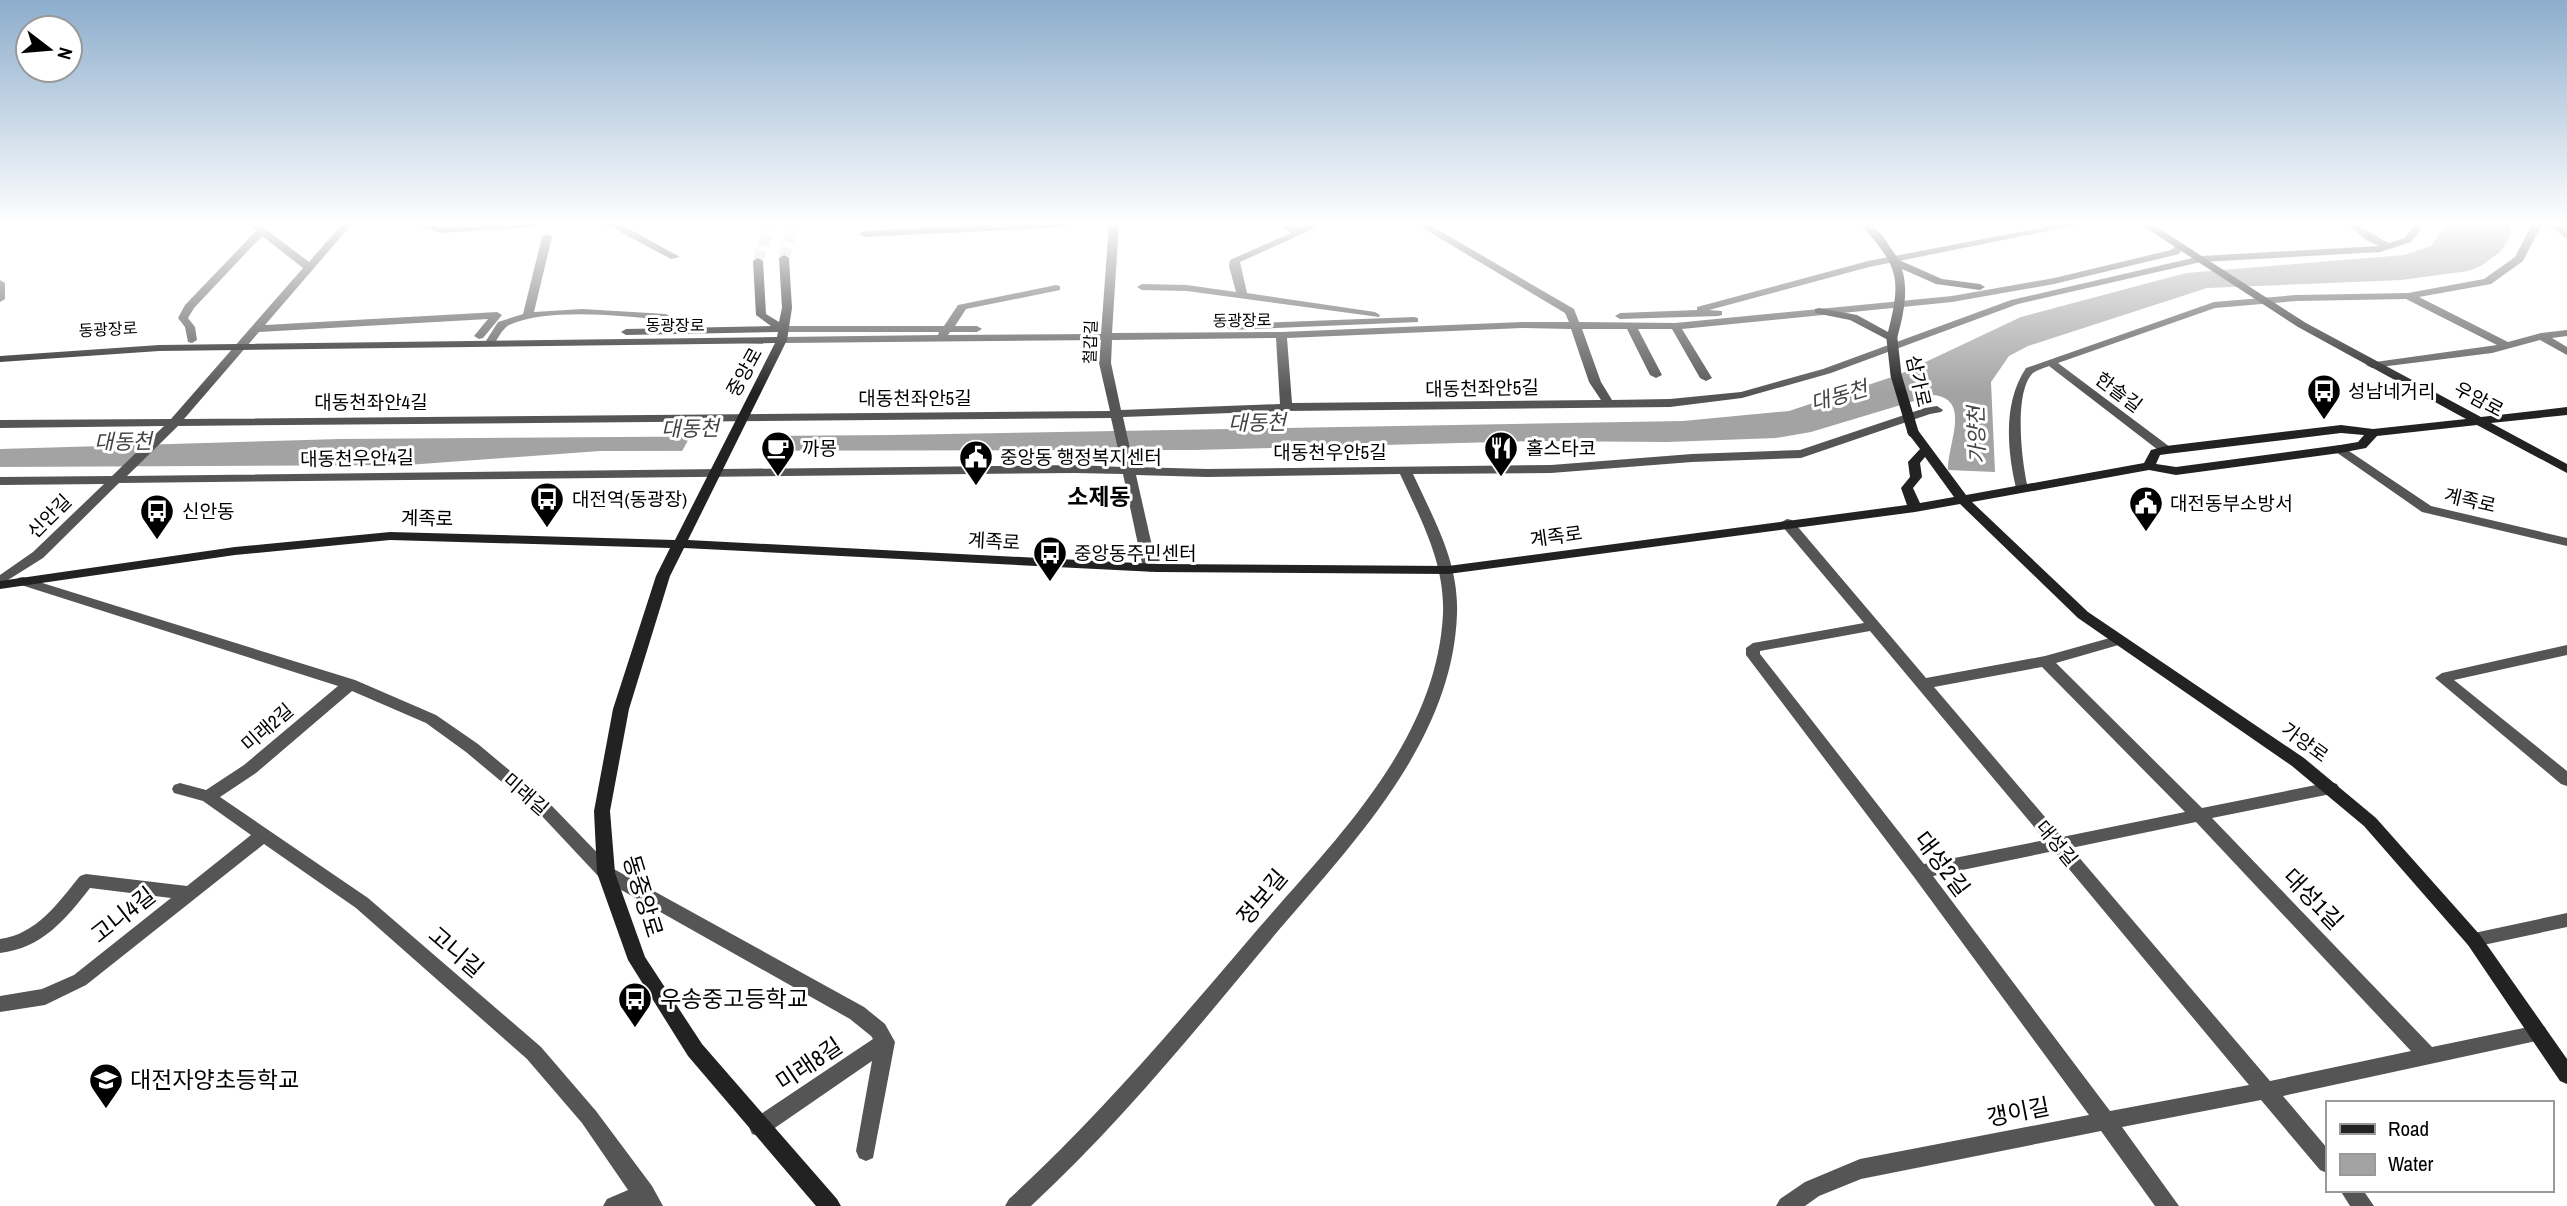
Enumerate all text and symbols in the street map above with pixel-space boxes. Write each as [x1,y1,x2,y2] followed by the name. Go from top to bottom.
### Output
[14,14,84,84] north arrow
[51,45,79,63] text: N
[1212,308,1272,332] street label: 동광장로
[646,314,705,336] street label: 동광장로
[78,316,138,342] street label: 동광장로
[1078,320,1102,364] street label: 철갑길
[720,343,768,401] street label: 중앙로
[1900,353,1938,409] street label: 삼가로
[2090,366,2148,418] street label: 한솔길
[2305,372,2343,421] bus stop icon: 성남네거리
[1807,373,1873,417] water label: 대동천
[1425,374,1539,402] street label: 대동천좌안5길
[2450,375,2508,423] street label: 우암로
[2348,378,2435,404] place label: 성남네거리
[858,385,972,411] street label: 대동천좌안5길
[314,389,428,415] street label: 대동천좌안4길
[1961,403,1992,464] water label: 가양천
[1228,407,1289,438] water label: 대동천
[661,413,722,444] water label: 대동천
[94,426,155,457] water label: 대동천
[759,429,797,478] cafe icon: 까몽
[1482,429,1520,478] restaurant icon: 홀스타코
[802,435,837,461] place label: 까몽
[1526,435,1596,461] place label: 홀스타코
[957,438,995,487] public building icon: 중앙동 행정복지센터
[1273,439,1387,465] street label: 대동천우안5길
[300,444,414,472] street label: 대동천우안4길
[1000,444,1162,470] place label: 중앙동 행정복지센터
[528,480,566,529] bus stop icon: 대전역(동광장)
[1067,481,1131,512] district label: 소제동
[2442,481,2498,519] street label: 계족로
[2127,484,2165,533] public building icon: 대전동부소방서
[572,486,687,512] place label: 대전역(동광장)
[21,488,77,544] street label: 신안길
[2170,490,2292,516] place label: 대전동부소방서
[138,492,176,541] bus stop icon: 신안동
[182,498,234,524] place label: 신안동
[401,505,453,531] street label: 계족로
[1528,519,1584,553] street label: 계족로
[967,527,1021,555] street label: 계족로
[1031,534,1069,583] bus stop icon: 중앙동주민센터
[1074,540,1196,566] place label: 중앙동주민센터
[235,697,299,757] street label: 미래2길
[2276,716,2334,768] street label: 가양로
[498,767,554,821] street label: 미래길
[2030,815,2084,871] street label: 대성길
[1908,825,1977,903] street label: 대성2길
[616,851,671,941] street label: 동중앙로
[2277,861,2350,936] street label: 대성1길
[1229,862,1294,931] street label: 정보길
[84,880,161,950] street label: 고니4길
[422,919,490,984] street label: 고니길
[616,980,654,1029] bus stop icon: 우송중고등학교
[660,983,808,1014] place label: 우송중고등학교
[769,1030,848,1097] street label: 미래8길
[87,1061,125,1110] school or university icon: 대전자양초등학교
[130,1064,299,1095] place label: 대전자양초등학교
[1984,1090,2052,1133] street label: 갱이길
[2326,1101,2553,1192] legend
[2388,1114,2429,1143] text: Road
[2388,1149,2434,1178] text: Water

